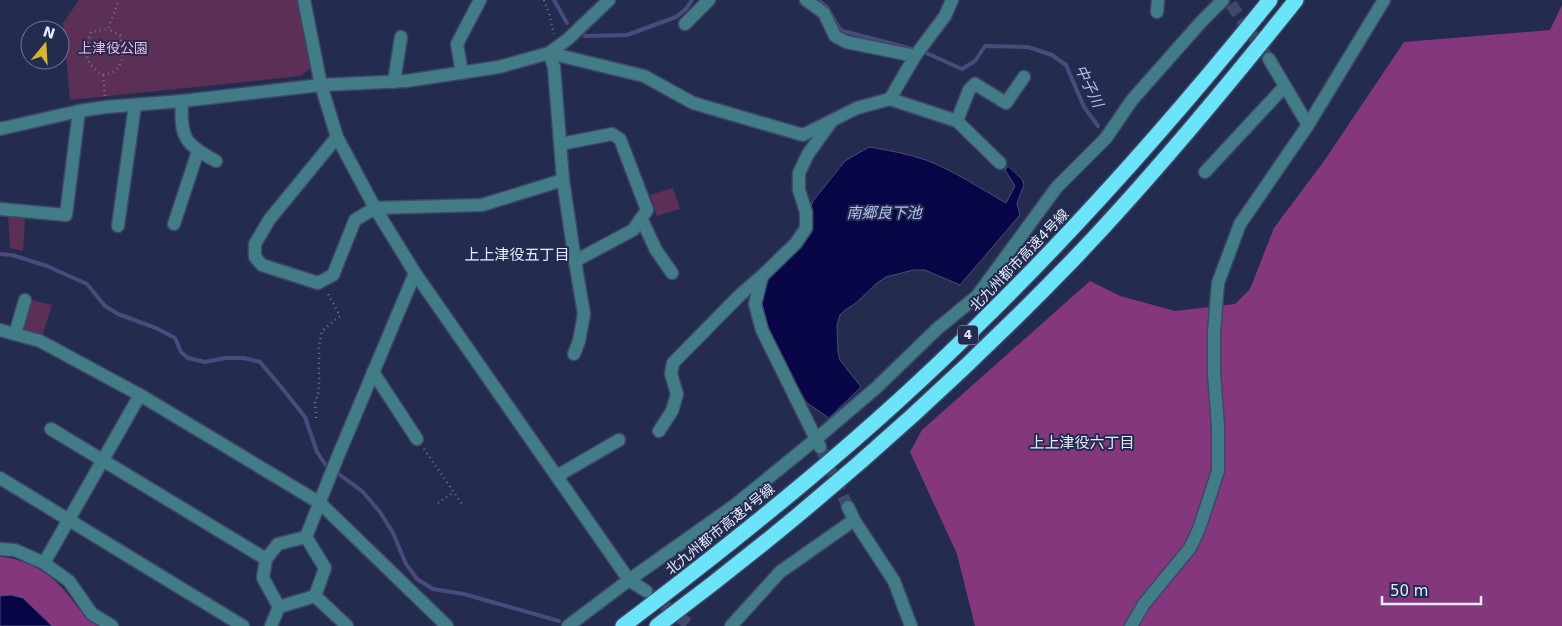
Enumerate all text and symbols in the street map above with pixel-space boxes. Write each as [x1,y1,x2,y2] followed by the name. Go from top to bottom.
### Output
[20,20,70,70] north arrow
[41,23,57,42] text: N
[78,40,148,56] park label: 上津役公園
[1071,62,1108,112] water label: 中子川
[846,204,923,222] water label: 南郷良下池
[966,206,1072,314] street label: 北九州都市高速4号線
[464,246,570,264] district label: 上上津役五丁目
[958,326,978,344] road number: 4
[1029,434,1135,452] district label: 上上津役六丁目
[663,480,777,578] street label: 北九州都市高速4号線
[1382,574,1481,606] scale bar
[1390,582,1428,600] text: 50 m

